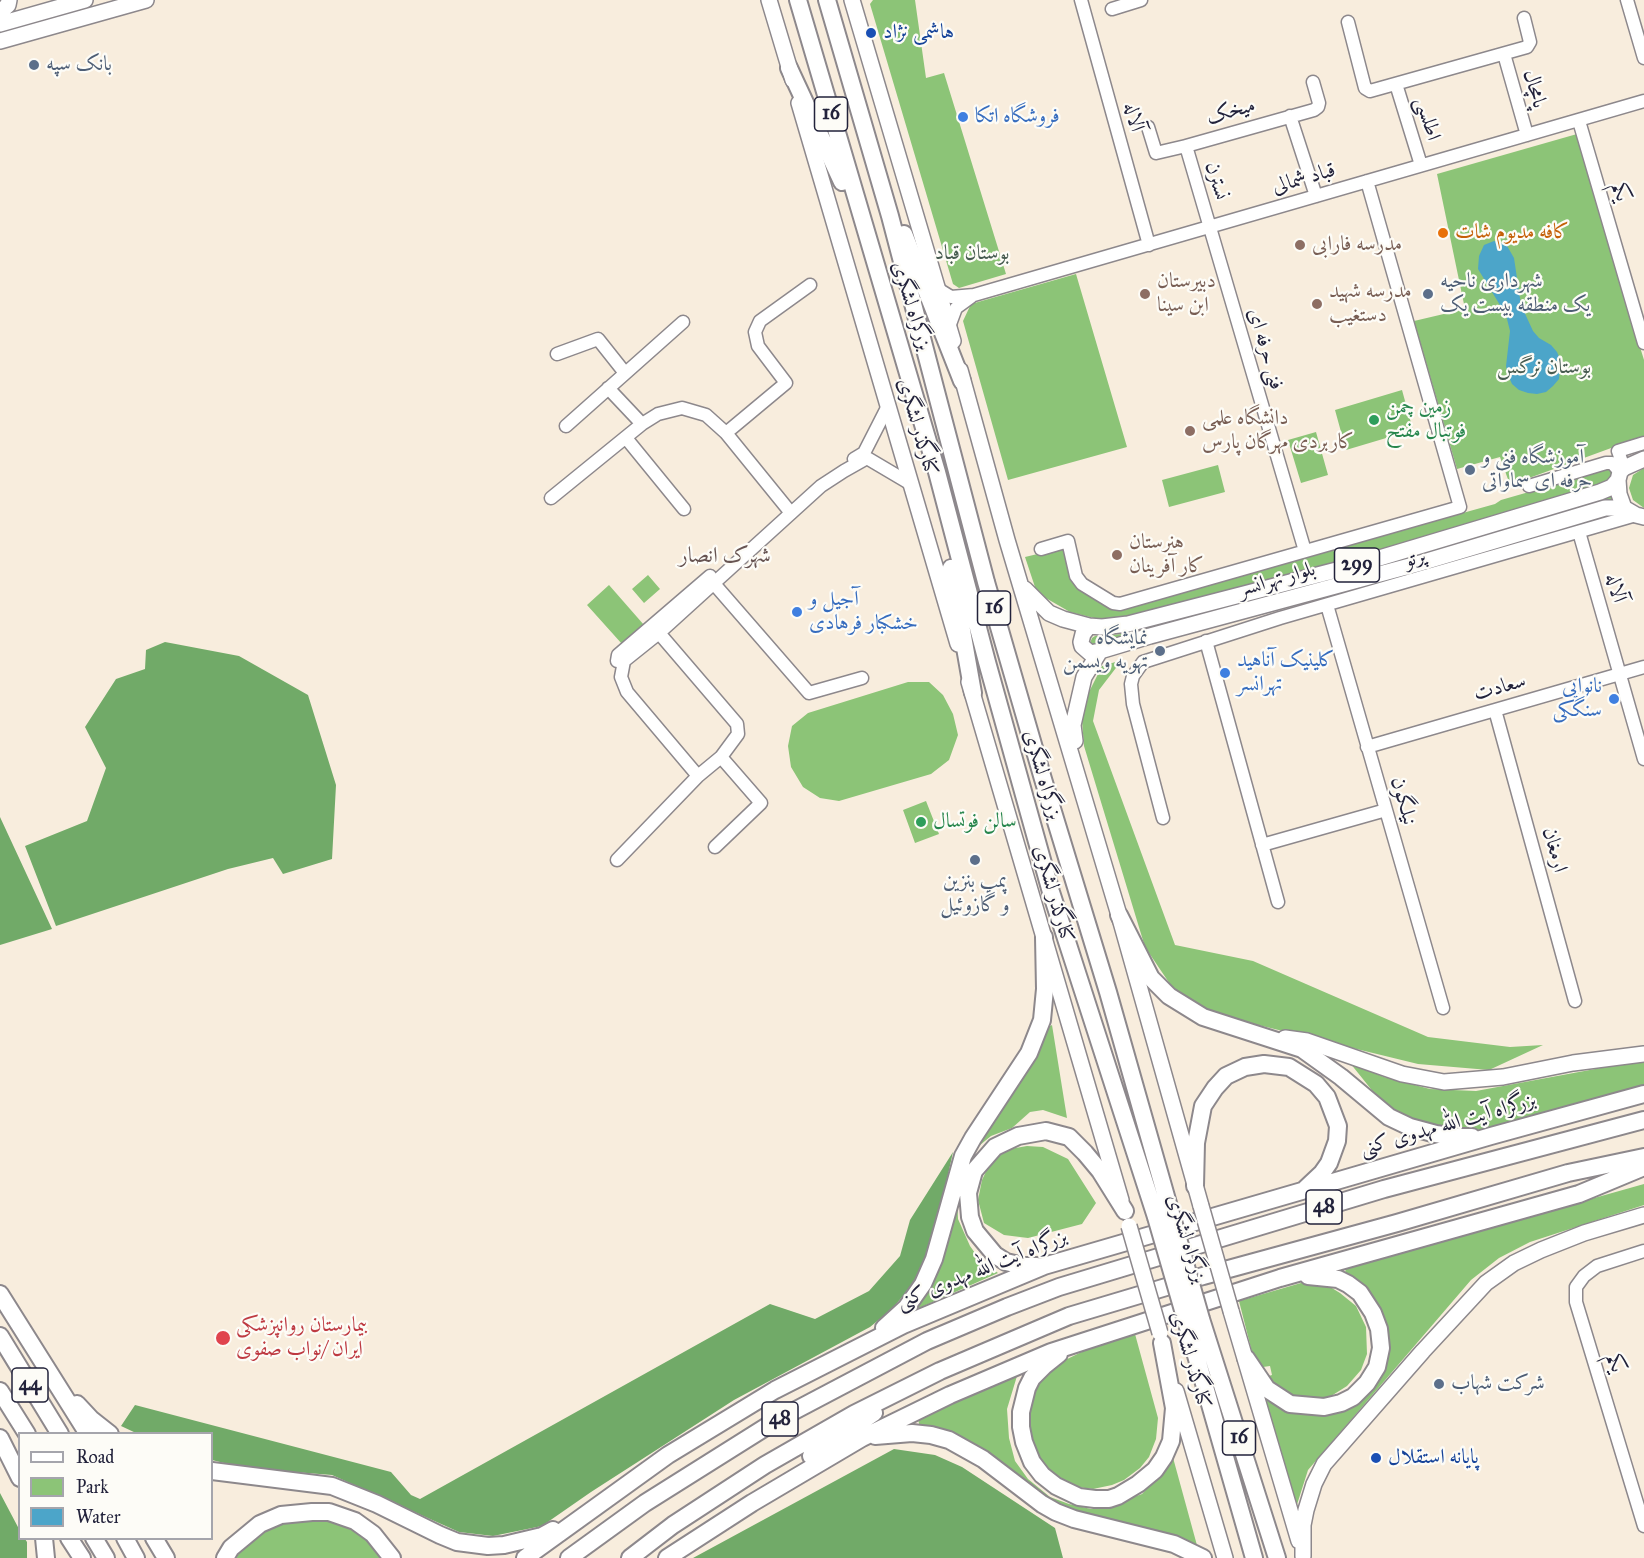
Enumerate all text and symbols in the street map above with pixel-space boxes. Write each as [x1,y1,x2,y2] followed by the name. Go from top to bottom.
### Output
[883,20,954,46] place label: هاشمی نژاد
[864,26,878,40] marker: هاشمی نژاد
[46,52,112,78] place label: بانک سپه
[27,58,41,72] marker: بانک سپه
[1517,67,1551,111] street label: پامچال
[1204,93,1258,131] street label: میخک
[1409,94,1445,144] street label: اطلسی
[814,97,848,131] road number: 16
[1117,99,1149,135] street label: آلاله
[975,104,1060,130] place label: فروشگاه اتکا
[956,110,970,124] marker: فروشگاه اتکا
[1269,158,1339,200] street label: قباد شمالی
[1199,159,1233,203] street label: نسترن
[1605,180,1635,204] street label: یکم
[1455,220,1569,246] place label: کافه مدیوم شات
[1436,226,1450,240] marker: کافه مدیوم شات
[1312,232,1402,258] place label: مدرسه فارابی
[1293,238,1307,252] marker: مدرسه فارابی
[934,241,1010,267] park label: بوستان قباد
[885,258,937,354] street label: بزرگراه لشگری
[1157,269,1216,319] place label: دبیرستان ابن سینا
[1440,269,1590,319] place label: شهرداری ناحیه یک منطقه بیست یک
[1329,279,1412,329] place label: مدرسه شهید دستغیب
[1138,287,1152,301] marker: دبیرستان ابن سینا
[1421,287,1435,301] marker: شهرداری ناحیه یک منطقه بیست یک
[1310,297,1324,311] marker: مدرسه شهید دستغیب
[1241,305,1289,393] street label: فنی حرفه ای
[1497,355,1591,381] park label: بوستان نرگس
[891,375,943,479] street label: کنارگذر لشگری
[1386,395,1466,445] place label: زمین چمن فوتبال مفتح
[1202,406,1354,456] place label: دانشگاه علمی کاربردی مهرگان پارس
[1367,413,1381,427] marker: زمین چمن فوتبال مفتح
[1183,424,1197,438] marker: دانشگاه علمی کاربردی مهرگان پارس
[1482,445,1592,495] place label: آموزشگاه فنی و حرفه ای سماواتی
[1463,463,1477,477] marker: آموزشگاه فنی و حرفه ای سماواتی
[1129,530,1204,580] place label: هنرستان کار آفرینان
[679,544,771,570] district label: شهرک انصار
[1401,544,1429,574] street label: پرتو
[1110,548,1124,562] marker: هنرستان کار آفرینان
[1334,548,1380,582] road number: 299
[1236,557,1318,603] street label: بلوار تهرانسر
[1599,570,1631,606] street label: آلاله
[809,587,918,637] place label: آجیل و خشکبار فرهادی
[978,591,1010,625] road number: 16
[790,605,804,619] marker: آجیل و خشکبار فرهادی
[1063,626,1148,676] place label: نمایشگاه تهویه ویسمن
[1153,644,1167,658] marker: نمایشگاه تهویه ویسمن
[1237,648,1335,698] place label: کلینیک آناهید تهرانسر
[1218,666,1232,680] marker: کلینیک آناهید تهرانسر
[1471,669,1529,707] street label: سعادت
[1552,674,1602,724] place label: نانوایی سنگکی
[1607,692,1621,706] marker: نانوایی سنگکی
[1017,727,1067,823] street label: بزرگراه لشگری
[1384,774,1422,828] street label: نیلگون
[933,809,1017,835] place label: سالن فوتسال
[914,815,928,829] marker: سالن فوتسال
[1536,825,1572,875] street label: ارمغان
[1027,842,1079,946] street label: کنارگذر لشگری
[968,853,982,867] marker: پمپ بنزین و گازوئیل
[940,869,1010,919] place label: پمپ بنزین و گازوئیل
[1357,1088,1539,1162] street label: بزرگراه آیت الله مهدوی کنی
[1306,1190,1342,1224] road number: 48
[1160,1191,1212,1287] street label: بزرگراه لشگری
[893,1224,1071,1316] street label: بزرگراه آیت الله مهدوی کنی
[1164,1308,1216,1412] street label: کنارگذر لشگری
[236,1313,367,1363] place label: بیمارستان روانپزشکی ایران /نواب صفوی
[214,1329,232,1347] marker: بیمارستان روانپزشکی ایران /نواب صفوی
[1600,1350,1630,1376] street label: یکم
[12,1368,48,1402] road number: 44
[1451,1371,1545,1397] place label: شرکت شهاب
[1432,1377,1446,1391] marker: شرکت شهاب
[762,1402,798,1436] road number: 48
[1222,1421,1256,1455] road number: 16
[18,1432,213,1540] legend
[1388,1445,1479,1471] place label: پایانه استقلال
[76,1446,114,1468] text: Road
[1369,1451,1383,1465] marker: پایانه استقلال
[76,1476,109,1498] text: Park
[76,1506,120,1528] text: Water

